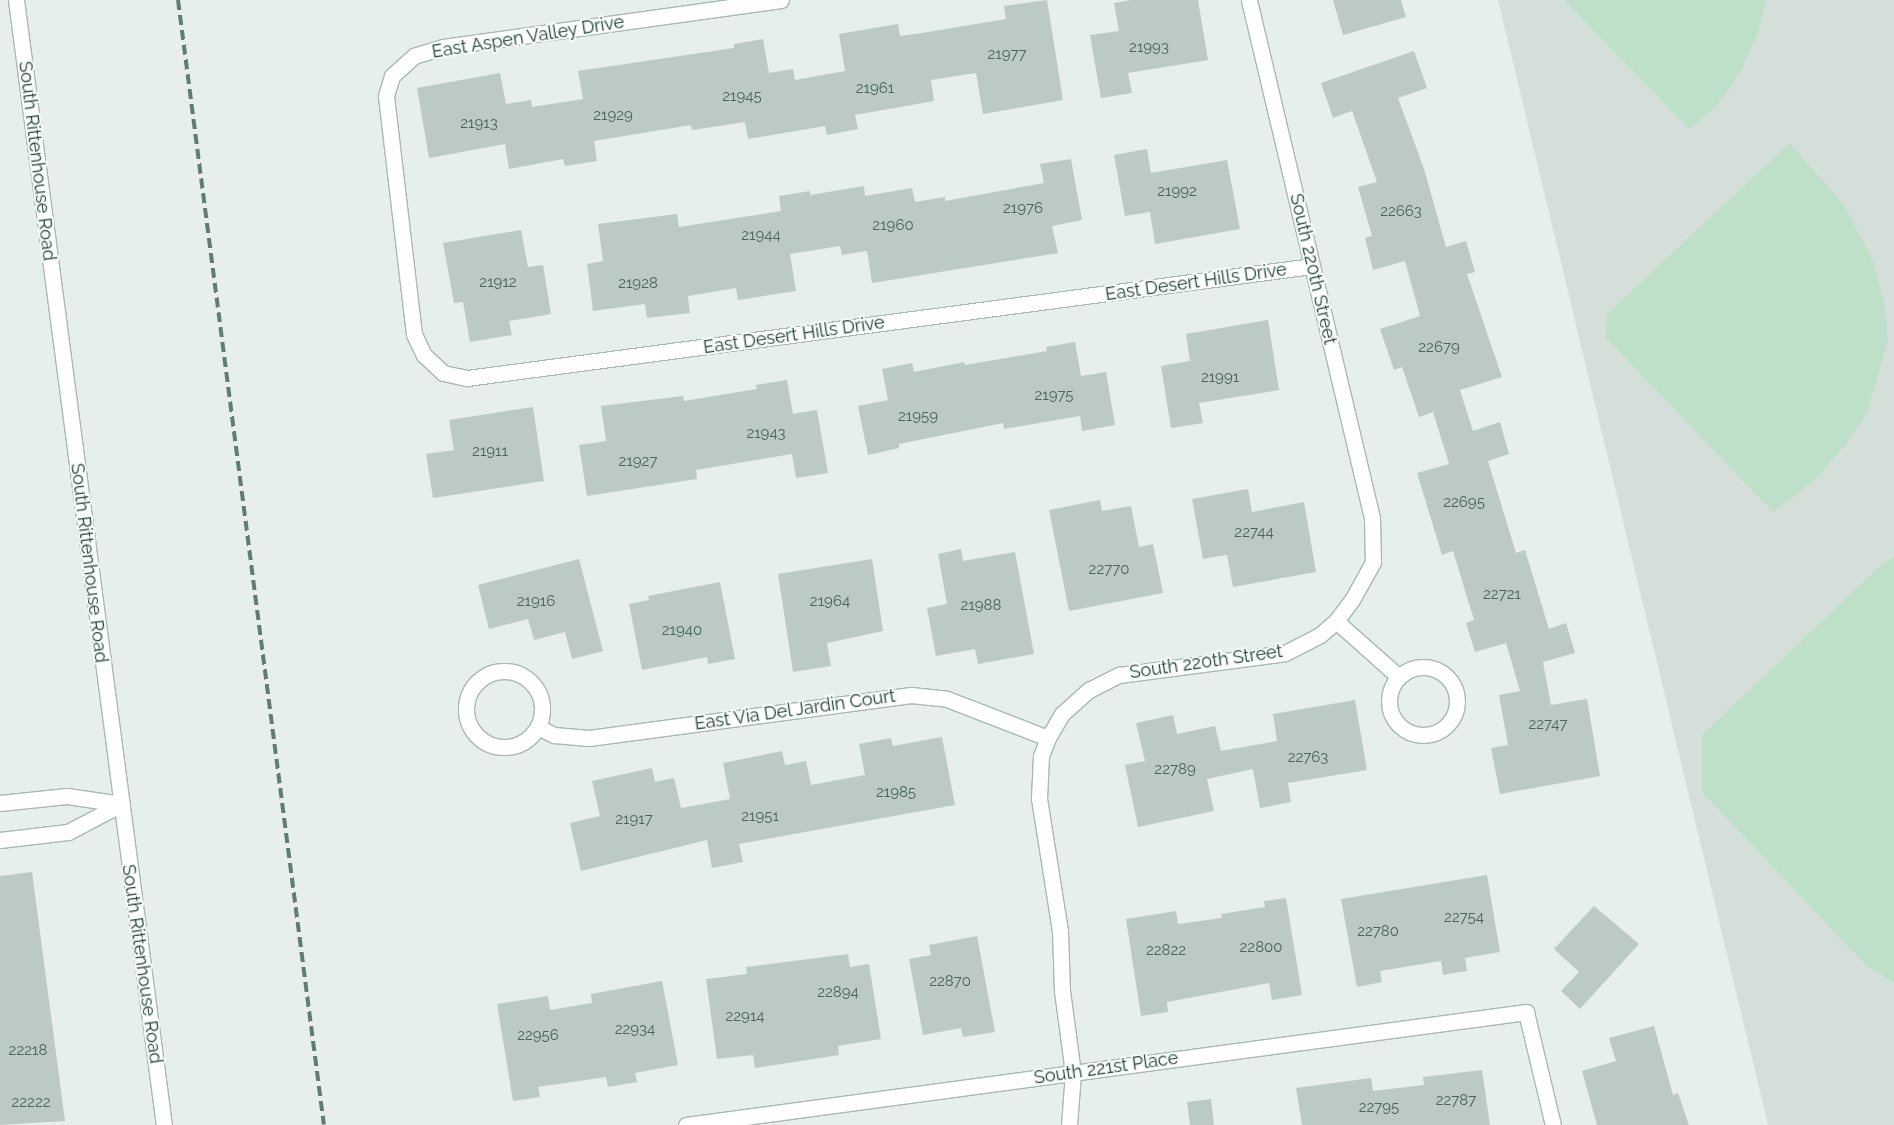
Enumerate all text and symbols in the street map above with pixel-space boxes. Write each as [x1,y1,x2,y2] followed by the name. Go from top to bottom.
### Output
[430,11,626,63] street label: East Aspen Valley Drive
[1129,39,1169,57] house number: 21993
[988,46,1026,64] house number: 21977
[14,60,60,262] street label: South Rittenhouse Road
[856,80,894,98] house number: 21961
[722,88,762,106] house number: 21945
[593,107,633,125] house number: 21929
[460,115,498,133] house number: 21913
[1157,183,1197,201] house number: 21992
[1285,191,1341,347] street label: South 220th Street
[1003,200,1043,218] house number: 21976
[1380,203,1422,221] house number: 22663
[872,217,914,235] house number: 21960
[741,227,781,245] house number: 21944
[1104,259,1288,305] street label: East Desert Hills Drive
[479,274,517,292] house number: 21912
[618,275,658,293] house number: 21928
[702,312,886,358] street label: East Desert Hills Drive
[1418,339,1460,357] house number: 22679
[1201,369,1239,387] house number: 21991
[1035,387,1073,405] house number: 21975
[898,408,938,426] house number: 21959
[746,425,786,443] house number: 21943
[472,443,508,461] house number: 21911
[619,453,657,471] house number: 21927
[66,462,112,664] street label: South Rittenhouse Road
[1443,494,1485,512] house number: 22695
[1234,524,1274,542] house number: 22744
[1089,561,1129,579] house number: 22770
[1483,586,1521,604] house number: 22721
[517,593,555,611] house number: 21916
[810,593,850,611] house number: 21964
[961,597,1001,615] house number: 21988
[662,622,702,640] house number: 21940
[1128,641,1284,683] street label: South 220th Street
[692,685,898,735] street label: East Via Del Jardin Court
[1528,716,1568,734] house number: 22747
[1288,749,1328,767] house number: 22763
[1154,761,1196,779] house number: 22789
[876,784,916,802] house number: 21985
[741,808,779,826] house number: 21951
[615,811,653,829] house number: 21917
[117,863,167,1065] street label: South Rittenhouse Road
[1444,909,1484,927] house number: 22754
[1357,923,1399,941] house number: 22780
[1240,939,1282,957] house number: 22800
[1146,942,1186,960] house number: 22822
[929,973,971,991] house number: 22870
[817,984,859,1002] house number: 22894
[725,1008,765,1026] house number: 22914
[615,1021,655,1039] house number: 22934
[517,1027,559,1045] house number: 22956
[9,1042,47,1060] house number: 22218
[1032,1047,1180,1089] street label: South 221st Place
[1436,1092,1476,1110] house number: 22787
[11,1094,51,1112] house number: 22222
[1359,1099,1399,1117] house number: 22795

